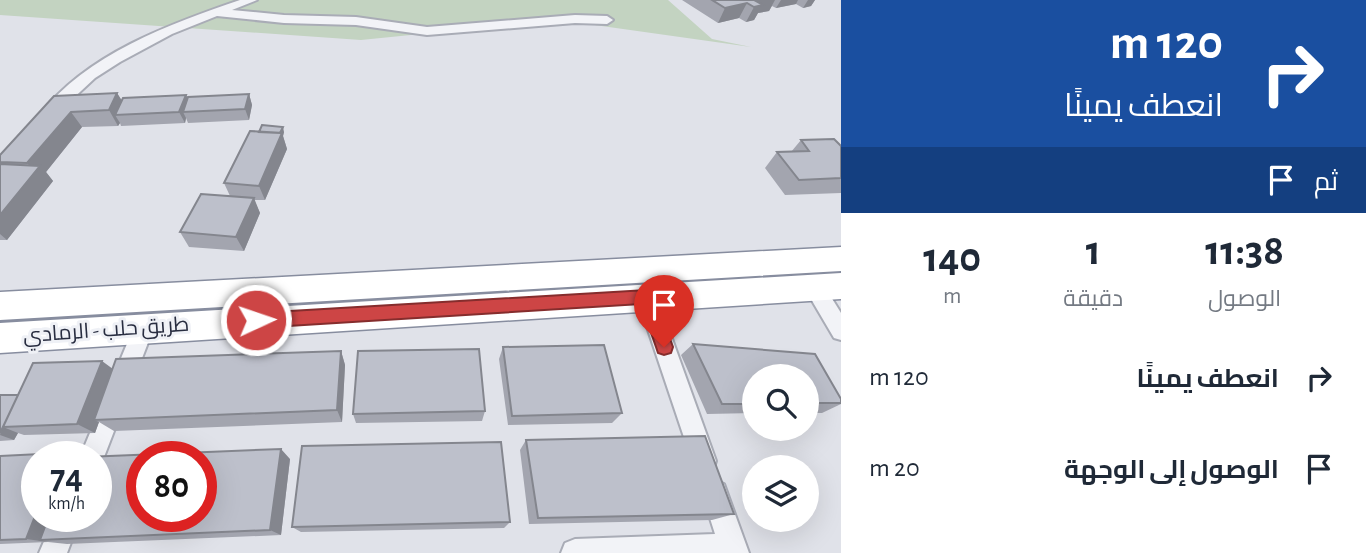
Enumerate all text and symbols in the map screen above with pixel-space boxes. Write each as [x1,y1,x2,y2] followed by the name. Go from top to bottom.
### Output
[1110,19,1223,68] text: 120 m
[1247,28,1338,119] icon: right
[1064,90,1223,122] text: انعطف يمينًا
[1262,161,1300,199] icon: arrive
[1314,169,1338,195] text: ثم
[1086,230,1101,272] text: 1
[1205,230,1284,272] text: 11:38
[923,237,981,279] text: 140
[634,275,694,347] pin
[219,283,293,357] position arrow
[943,285,961,308] text: m
[645,286,683,324] icon: arrive
[1063,288,1123,311] text: دقيقة
[1208,288,1281,311] text: الوصول
[22,314,190,351] street label: طريق حلب - الرمادي
[1300,359,1338,397] icon: right
[742,364,819,532] map controls
[742,364,819,441] button: search
[869,364,929,390] text: 120 m
[1136,366,1279,392] text: انعطف يمينًا
[126,441,217,532] speed limit sign: 80
[1300,450,1338,488] icon: arrive
[742,455,819,532] button: layers
[869,455,920,481] text: 20 m
[1064,457,1279,483] text: الوصول إلى الوجهة
[50,460,83,495] text: 74
[48,495,85,513] text: km/h

